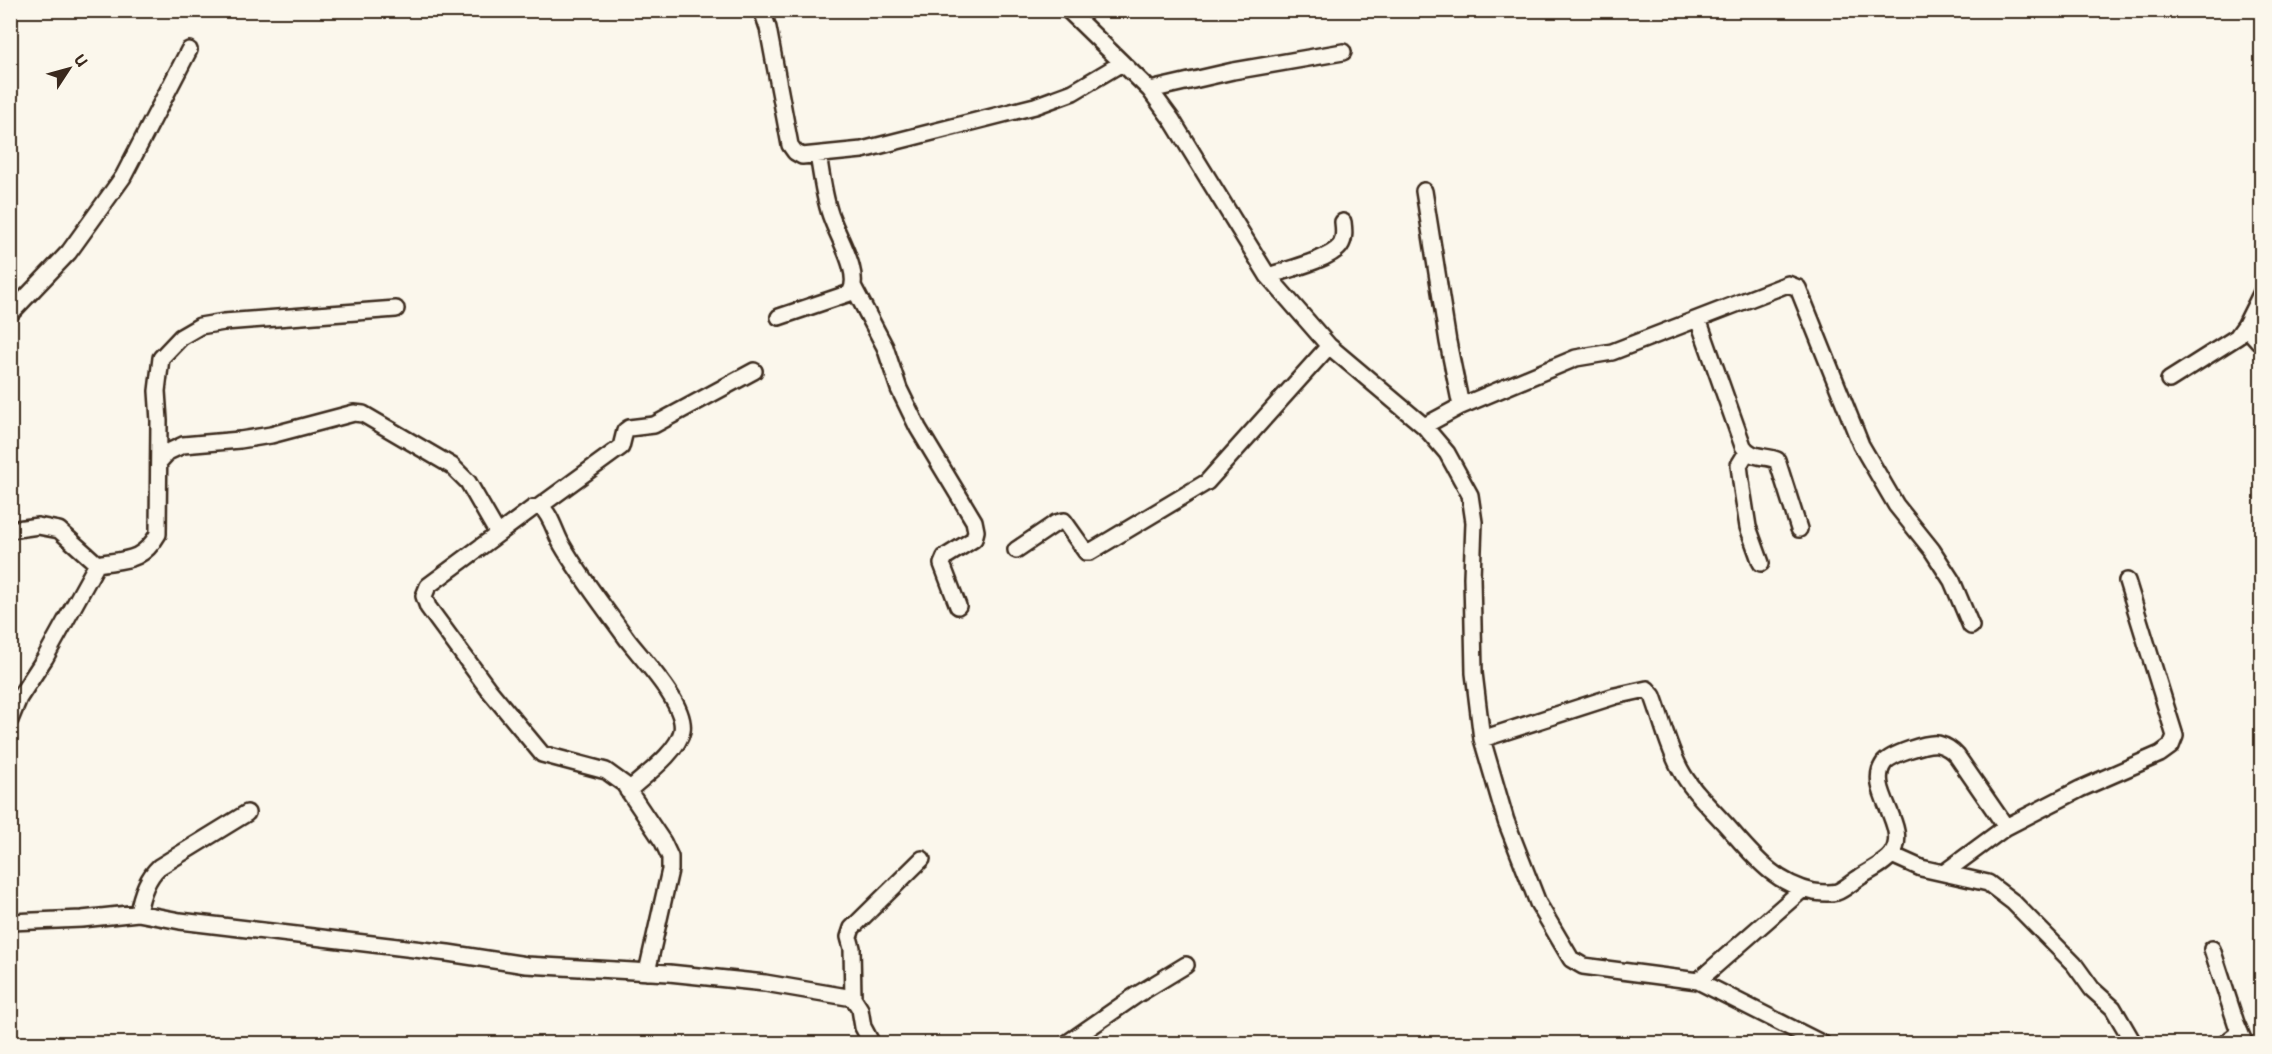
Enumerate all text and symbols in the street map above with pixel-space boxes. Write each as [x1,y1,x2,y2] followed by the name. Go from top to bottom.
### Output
[39,39,99,99] north arrow
[70,49,93,71] text: U

